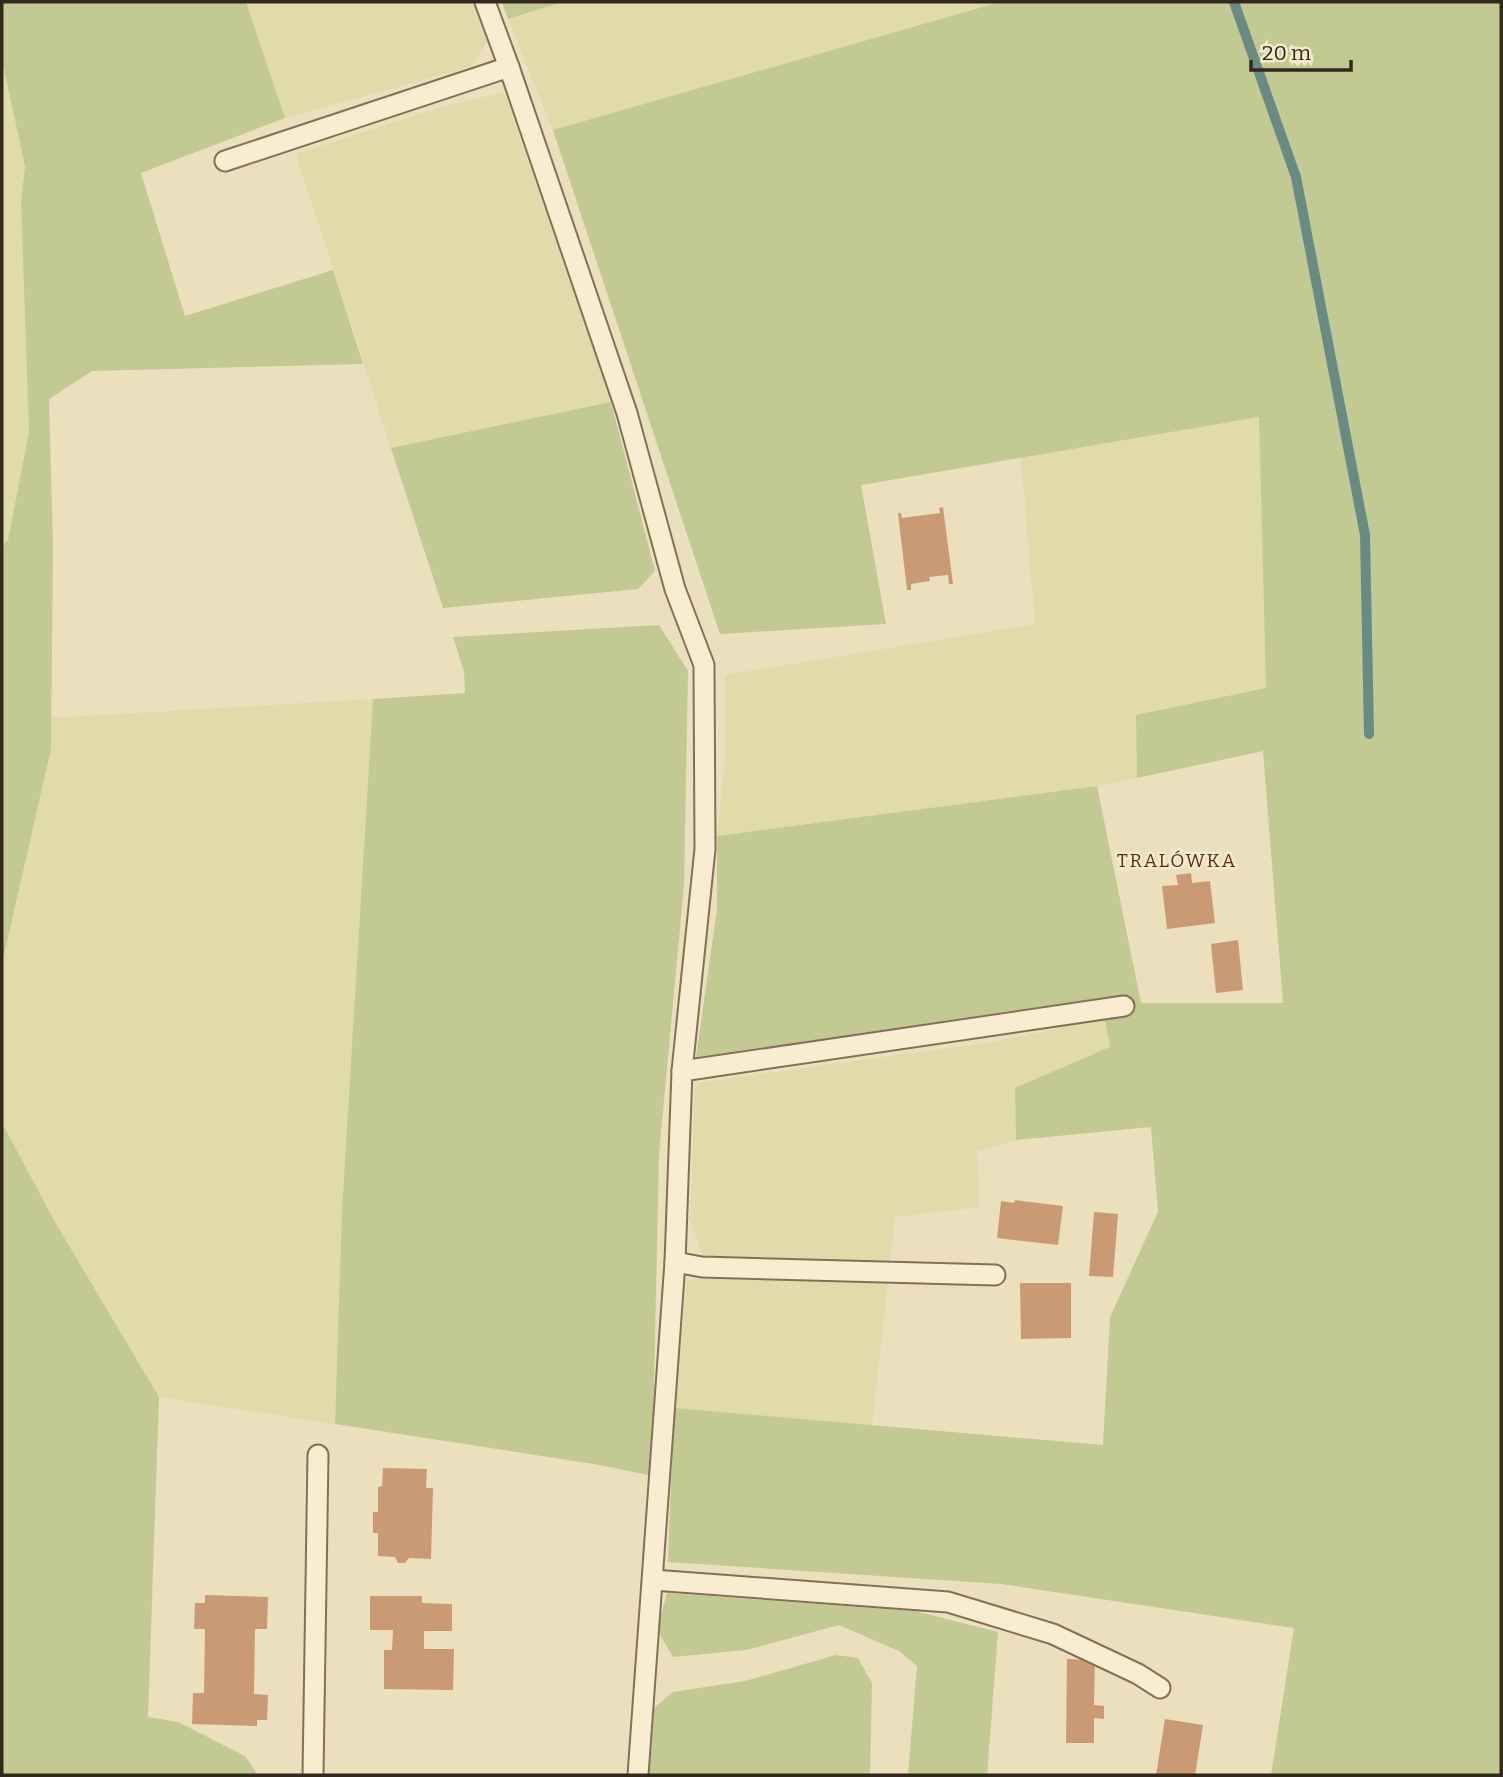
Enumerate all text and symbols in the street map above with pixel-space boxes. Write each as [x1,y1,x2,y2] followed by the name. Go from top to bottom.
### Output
[1251,28,1351,72] scale bar
[1262,40,1311,66] text: 20 m
[1117,849,1237,872] district label: TRALÓWKA

